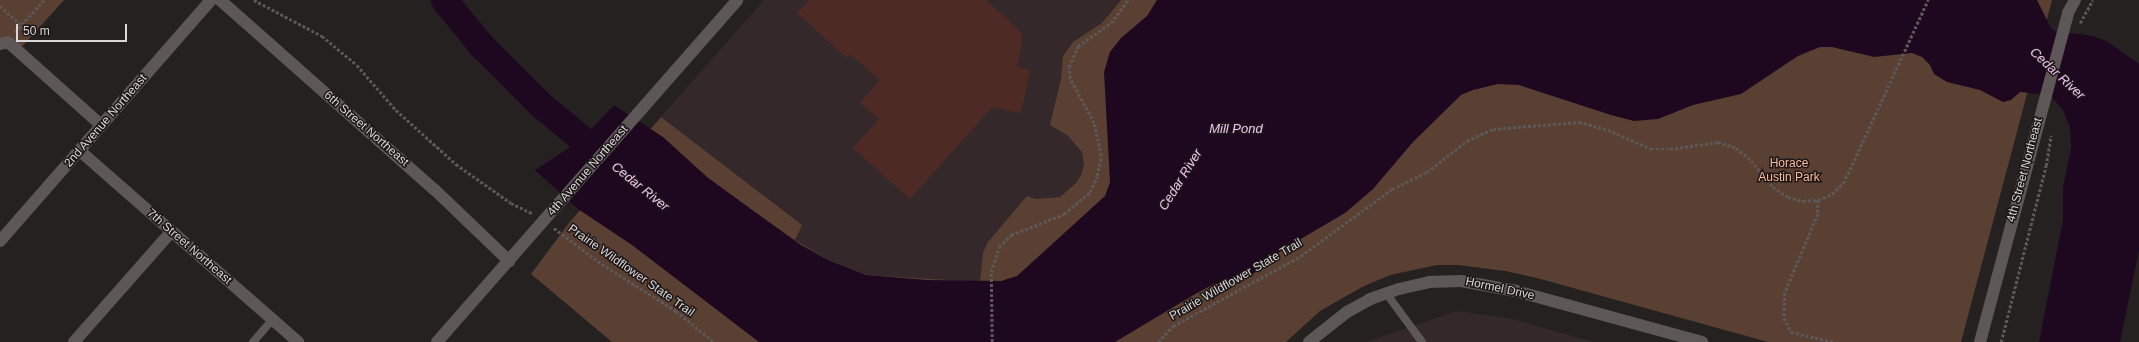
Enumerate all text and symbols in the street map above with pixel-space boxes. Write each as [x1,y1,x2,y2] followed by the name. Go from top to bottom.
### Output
[18,16,129,42] scale bar
[23,24,50,38] text: 50 m
[2026,45,2088,103] water label: Cedar River
[61,71,151,171] street label: 2nd Avenue Northeast
[321,88,411,170] street label: 6th Street Northeast
[2004,116,2046,224] street label: 4th Street Northeast
[1209,121,1263,137] water label: Mill Pond
[545,123,631,219] street label: 4th Avenue Northeast
[1156,146,1206,214] water label: Cedar River
[1758,157,1820,185] park label: Horace Austin Park
[608,159,672,215] water label: Cedar River
[144,206,234,288] street label: 7th Street Northeast
[565,222,697,320] street label: Prairie Wildflower State Trail
[1167,236,1305,324] street label: Prairie Wildflower State Trail
[1464,275,1536,303] street label: Hormel Drive

